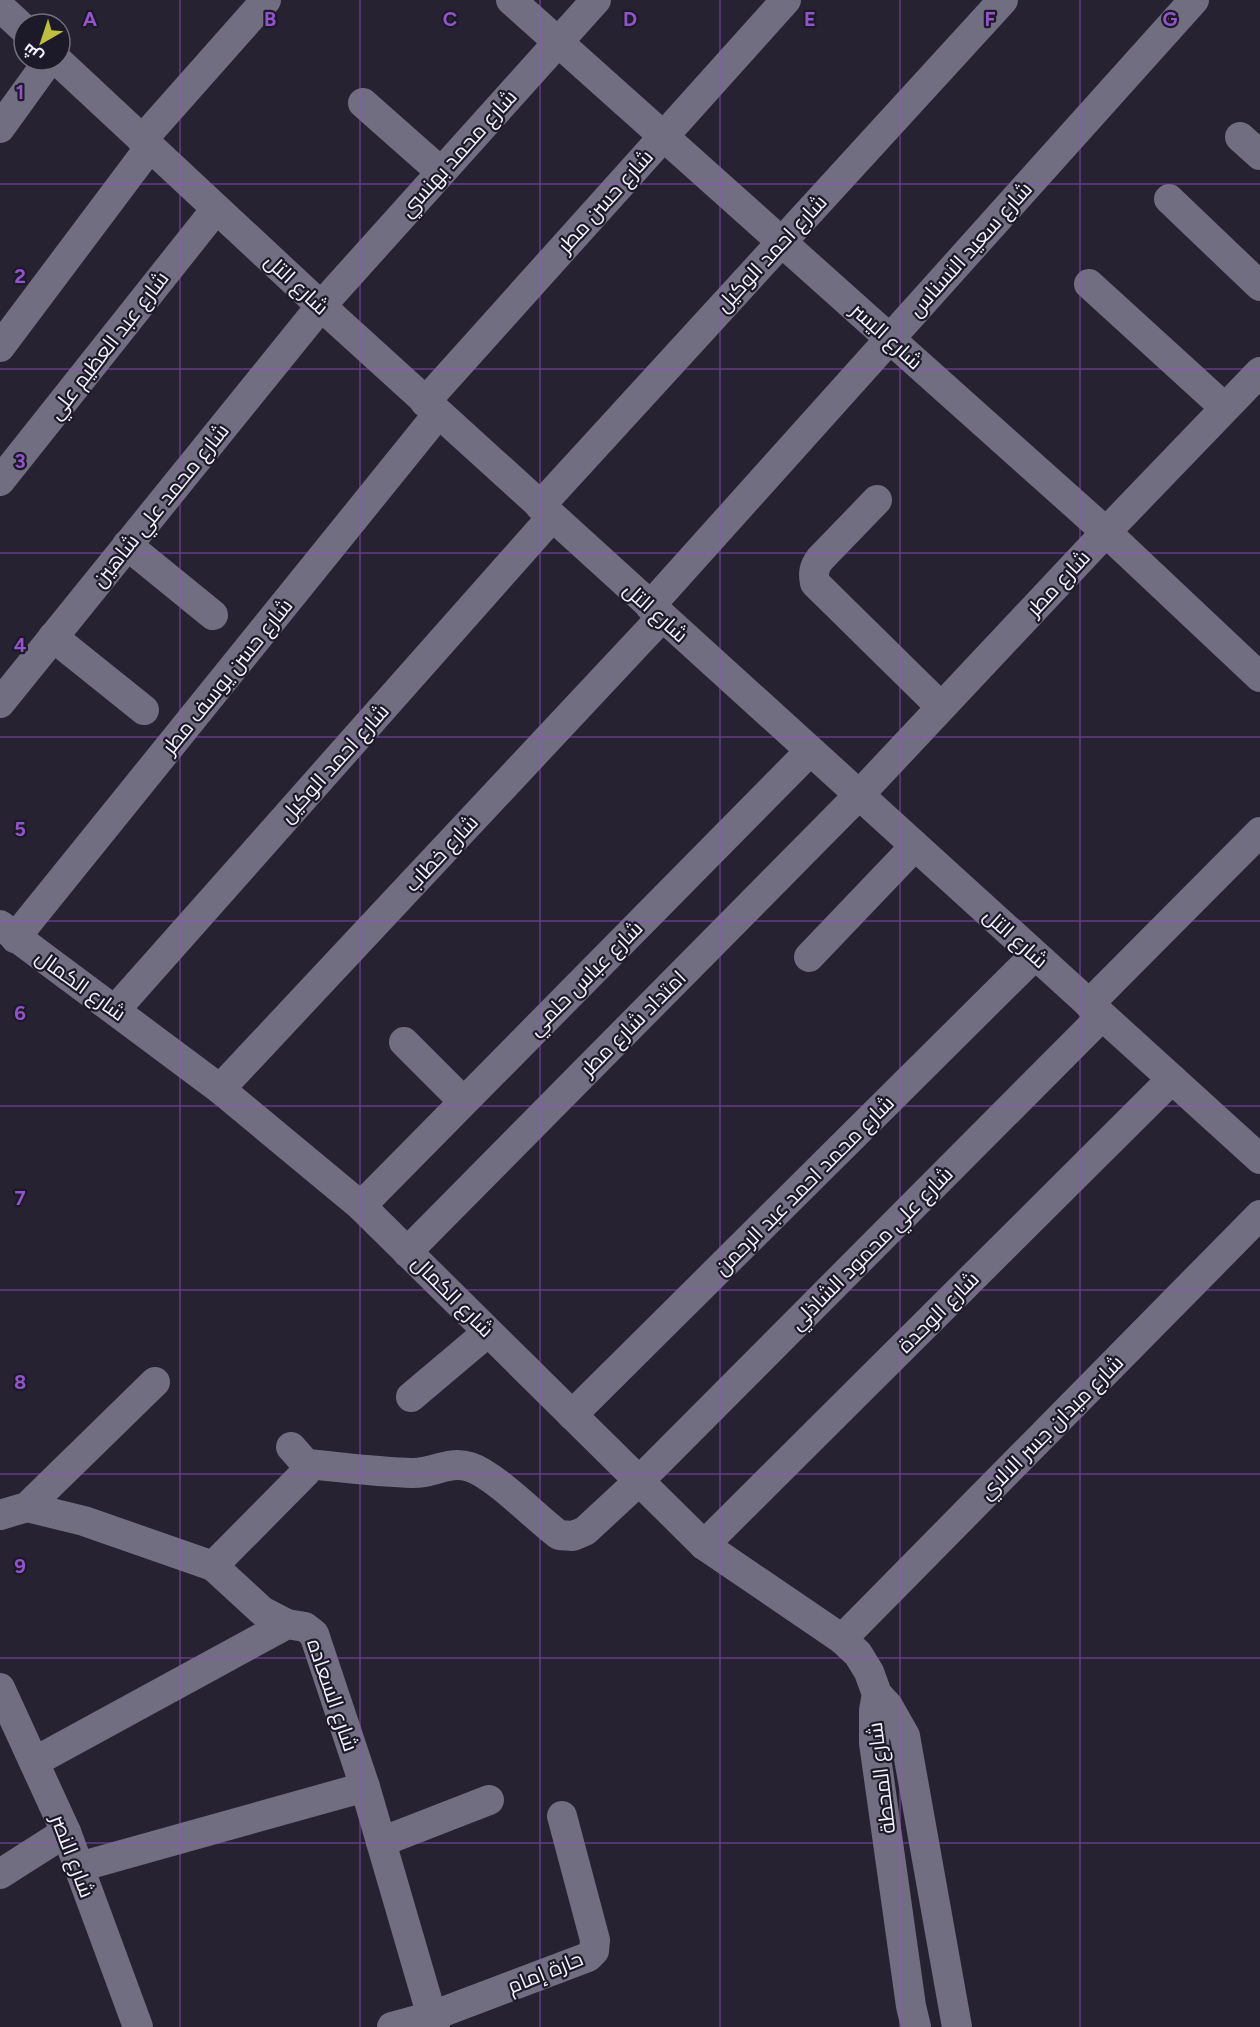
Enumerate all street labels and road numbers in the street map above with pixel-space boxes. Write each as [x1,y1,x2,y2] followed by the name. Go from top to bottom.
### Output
[394,84,524,224] street label: شارع محمد بهنسي
[551,144,659,260] street label: شارع حسن مطر
[903,176,1039,323] street label: شارع سعيد النسناس
[710,189,833,318] street label: شارع احمد الوكيل
[259,248,334,321] street label: شارع التل
[42,266,177,427] street label: شارع عبد العظيم علي
[844,297,928,376] street label: شارع اليسر
[86,418,237,594] street label: شارع محمد علي شاهين
[1020,545,1096,623] street label: شارع مطر
[617,577,693,649] street label: شارع التل
[156,593,299,761] street label: شارع حسن يوسف مطر
[274,698,395,829] street label: شارع احمد الوكيل
[399,809,484,898] street label: شارع خطاب
[977,903,1053,975] street label: شارع التل
[522,915,650,1043] street label: شارع عباس حلمي
[30,944,131,1028] street label: شارع الكمال
[574,965,692,1083] street label: امتداد شارع مطر
[709,1090,900,1281] street label: شارع محمد احمد عبد الرحمن
[784,1161,961,1338] street label: شارع علي محمود الشاذلي
[405,1250,499,1344] street label: شارع الكمال
[892,1266,985,1359] street label: شارع الوحدة
[974,1350,1131,1507] street label: شارع ميدان جسر الالاي
[300,1635,364,1755] street label: شارع السعاده
[862,1721,902,1835] street label: شارع المحطة
[44,1810,100,1902] street label: شارع النصر
[504,1946,587,2000] street label: حارة إمام

